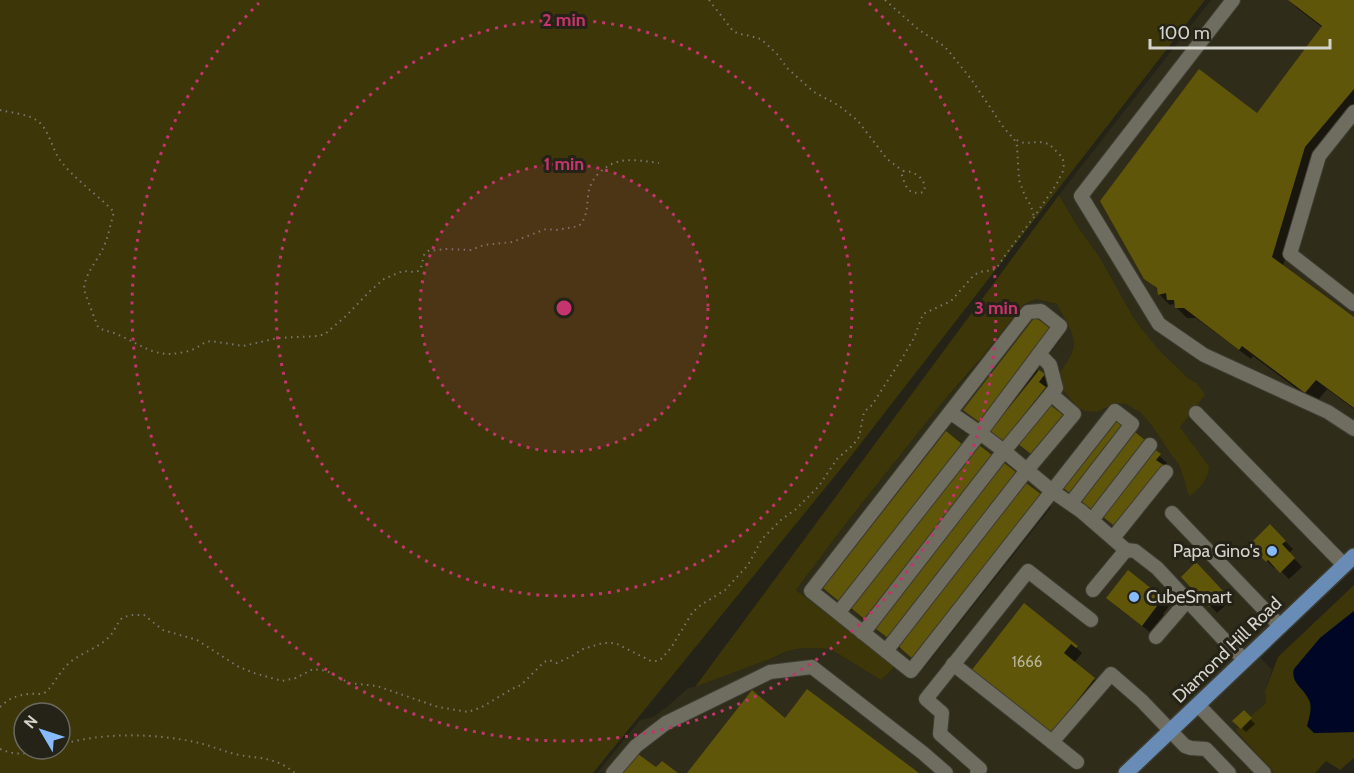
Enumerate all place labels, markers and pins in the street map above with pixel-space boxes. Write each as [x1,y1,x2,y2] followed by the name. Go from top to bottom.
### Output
[554,298,574,318] centre of rings
[1173,540,1260,562] place label: Papa Gino's
[1265,544,1279,558] marker: Papa Gino's
[1146,586,1232,608] place label: CubeSmart
[1127,590,1141,604] marker: CubeSmart

